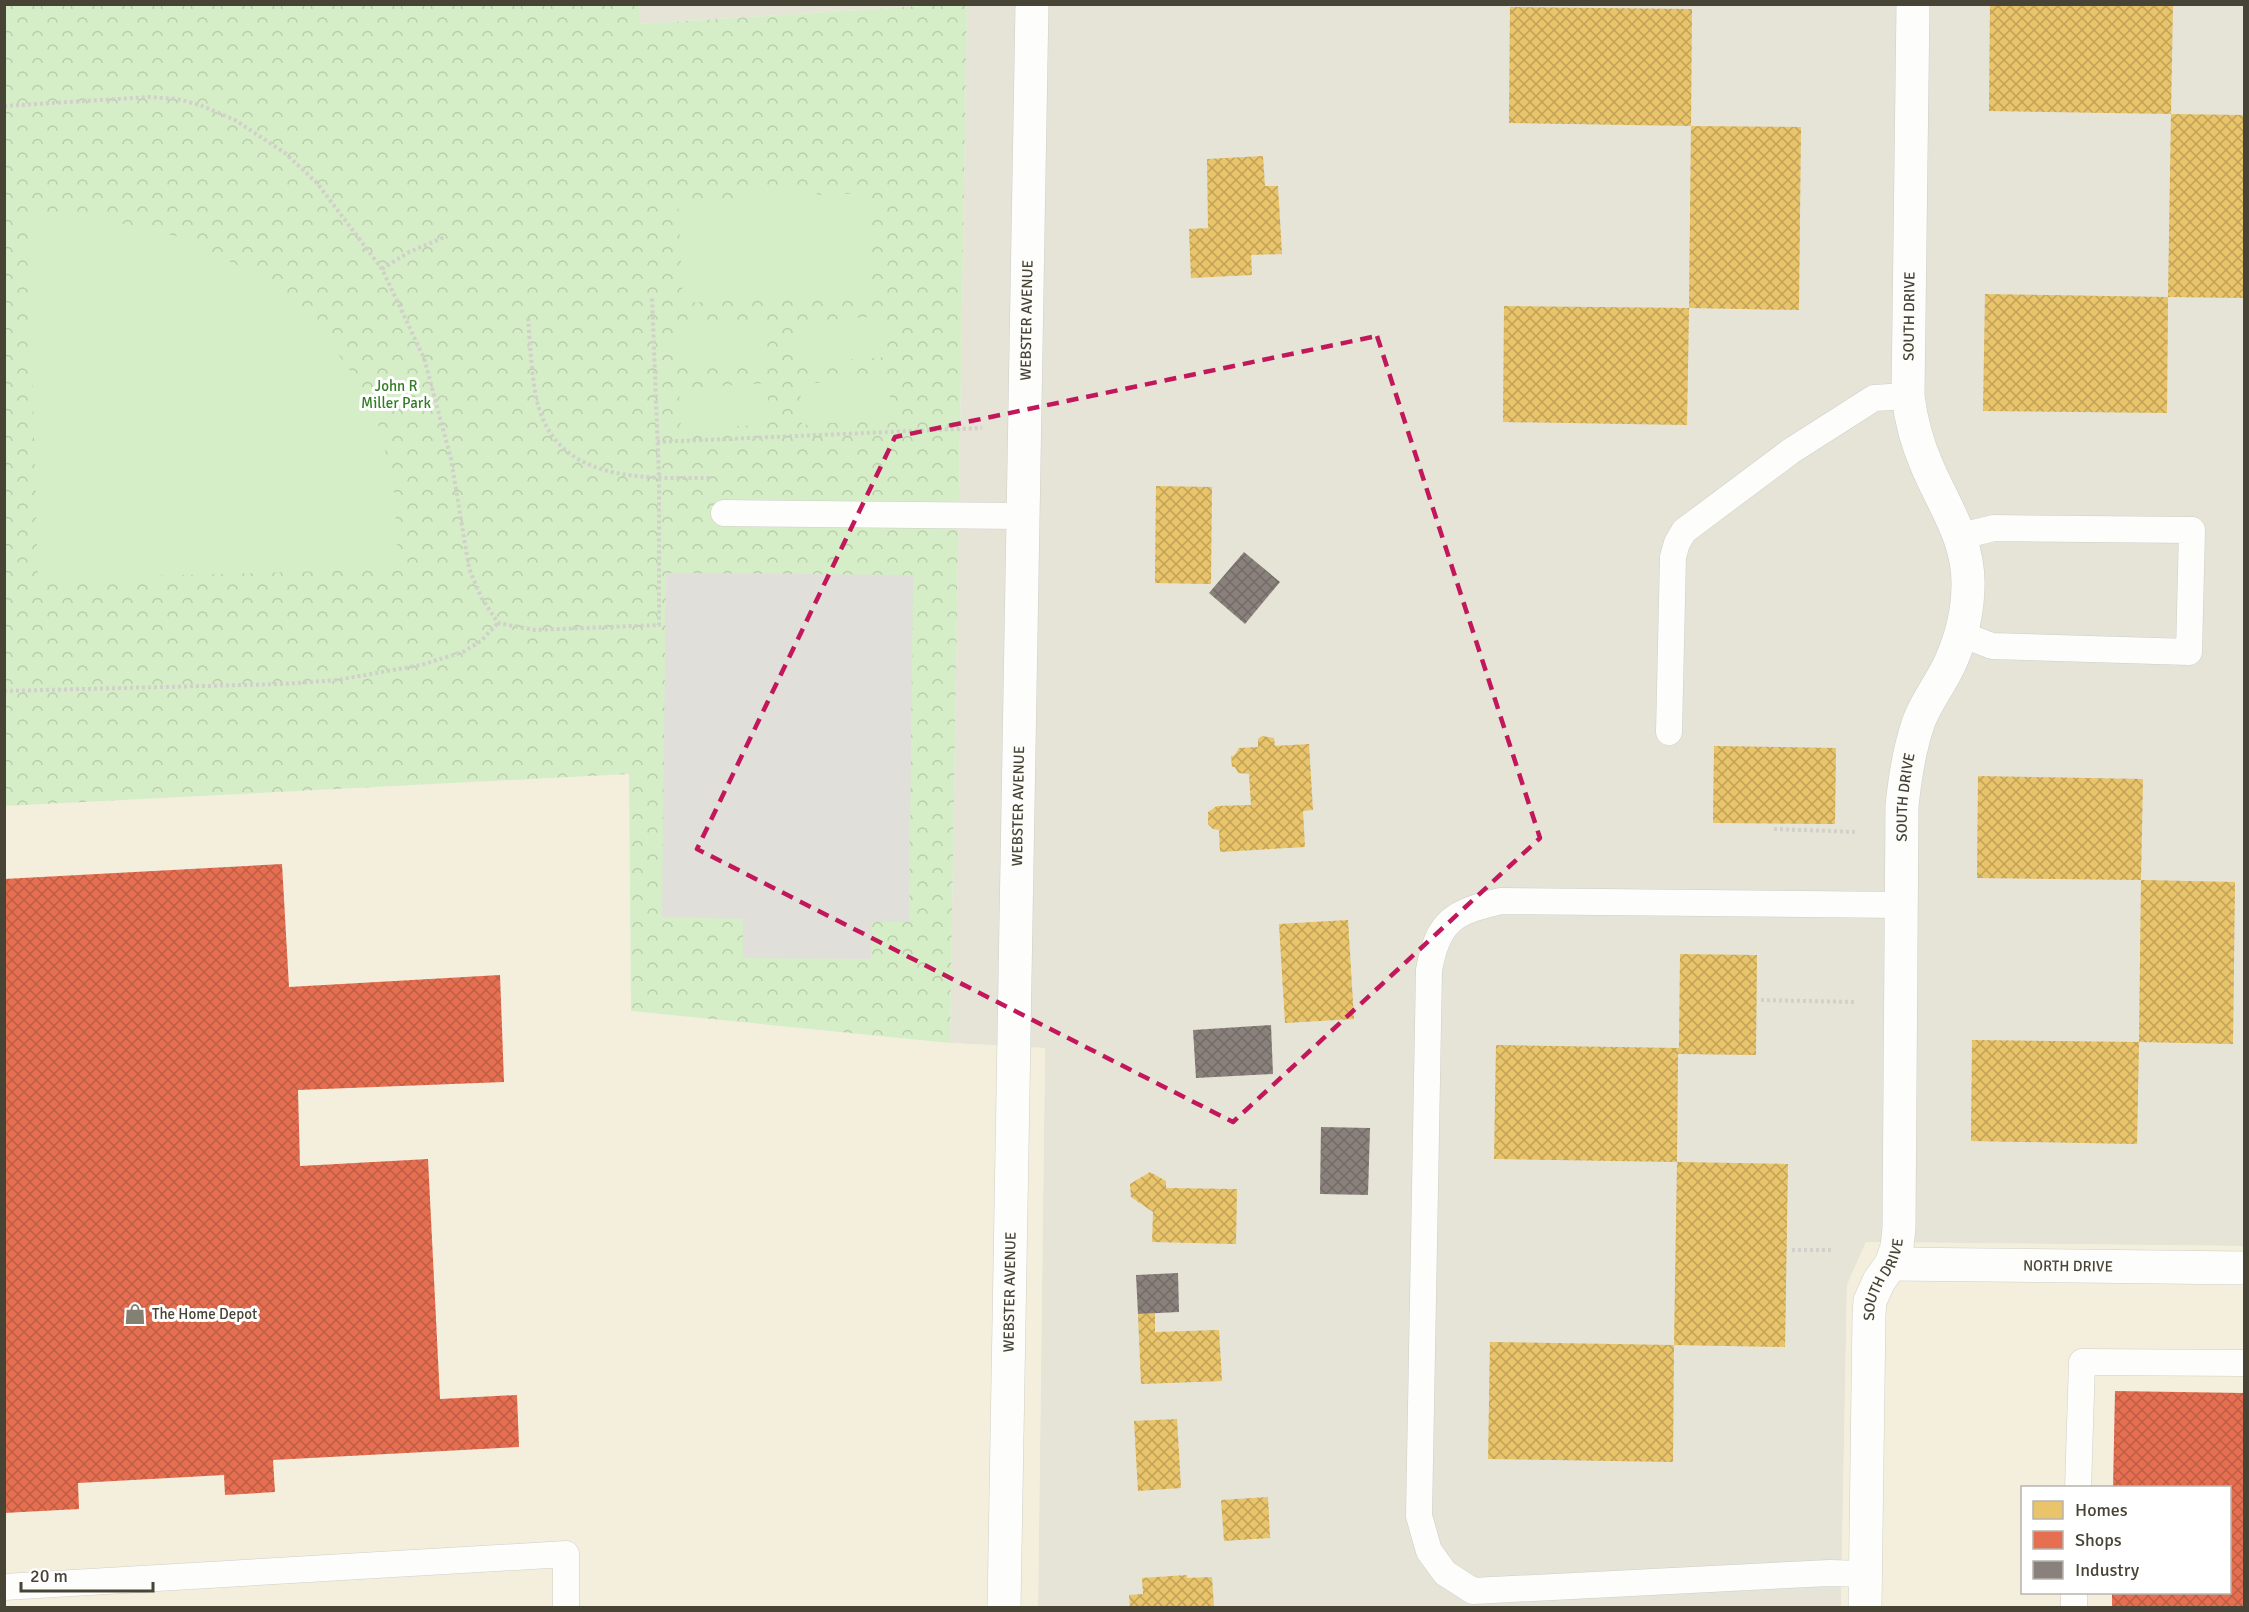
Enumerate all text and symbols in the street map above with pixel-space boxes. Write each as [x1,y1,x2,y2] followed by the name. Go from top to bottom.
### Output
[1016,260,1037,381] street label: WEBSTER AVENUE
[1899,271,1919,361] street label: SOUTH DRIVE
[361,377,431,412] park label: John R Miller Park
[1008,746,1028,867] street label: WEBSTER AVENUE
[1893,751,1919,842] street label: SOUTH DRIVE
[999,1232,1020,1353] street label: WEBSTER AVENUE
[1860,1237,1907,1321] street label: SOUTH DRIVE
[2023,1256,2113,1276] street label: NORTH DRIVE
[123,1302,147,1326] shop icon: The Home Depot
[152,1305,257,1323] place label: The Home Depot
[2021,1486,2231,1594] legend
[2075,1499,2128,1521] text: Homes
[2075,1529,2122,1551] text: Shops
[21,1555,153,1593] scale bar
[2075,1559,2140,1581] text: Industry
[30,1565,68,1587] text: 20 m

